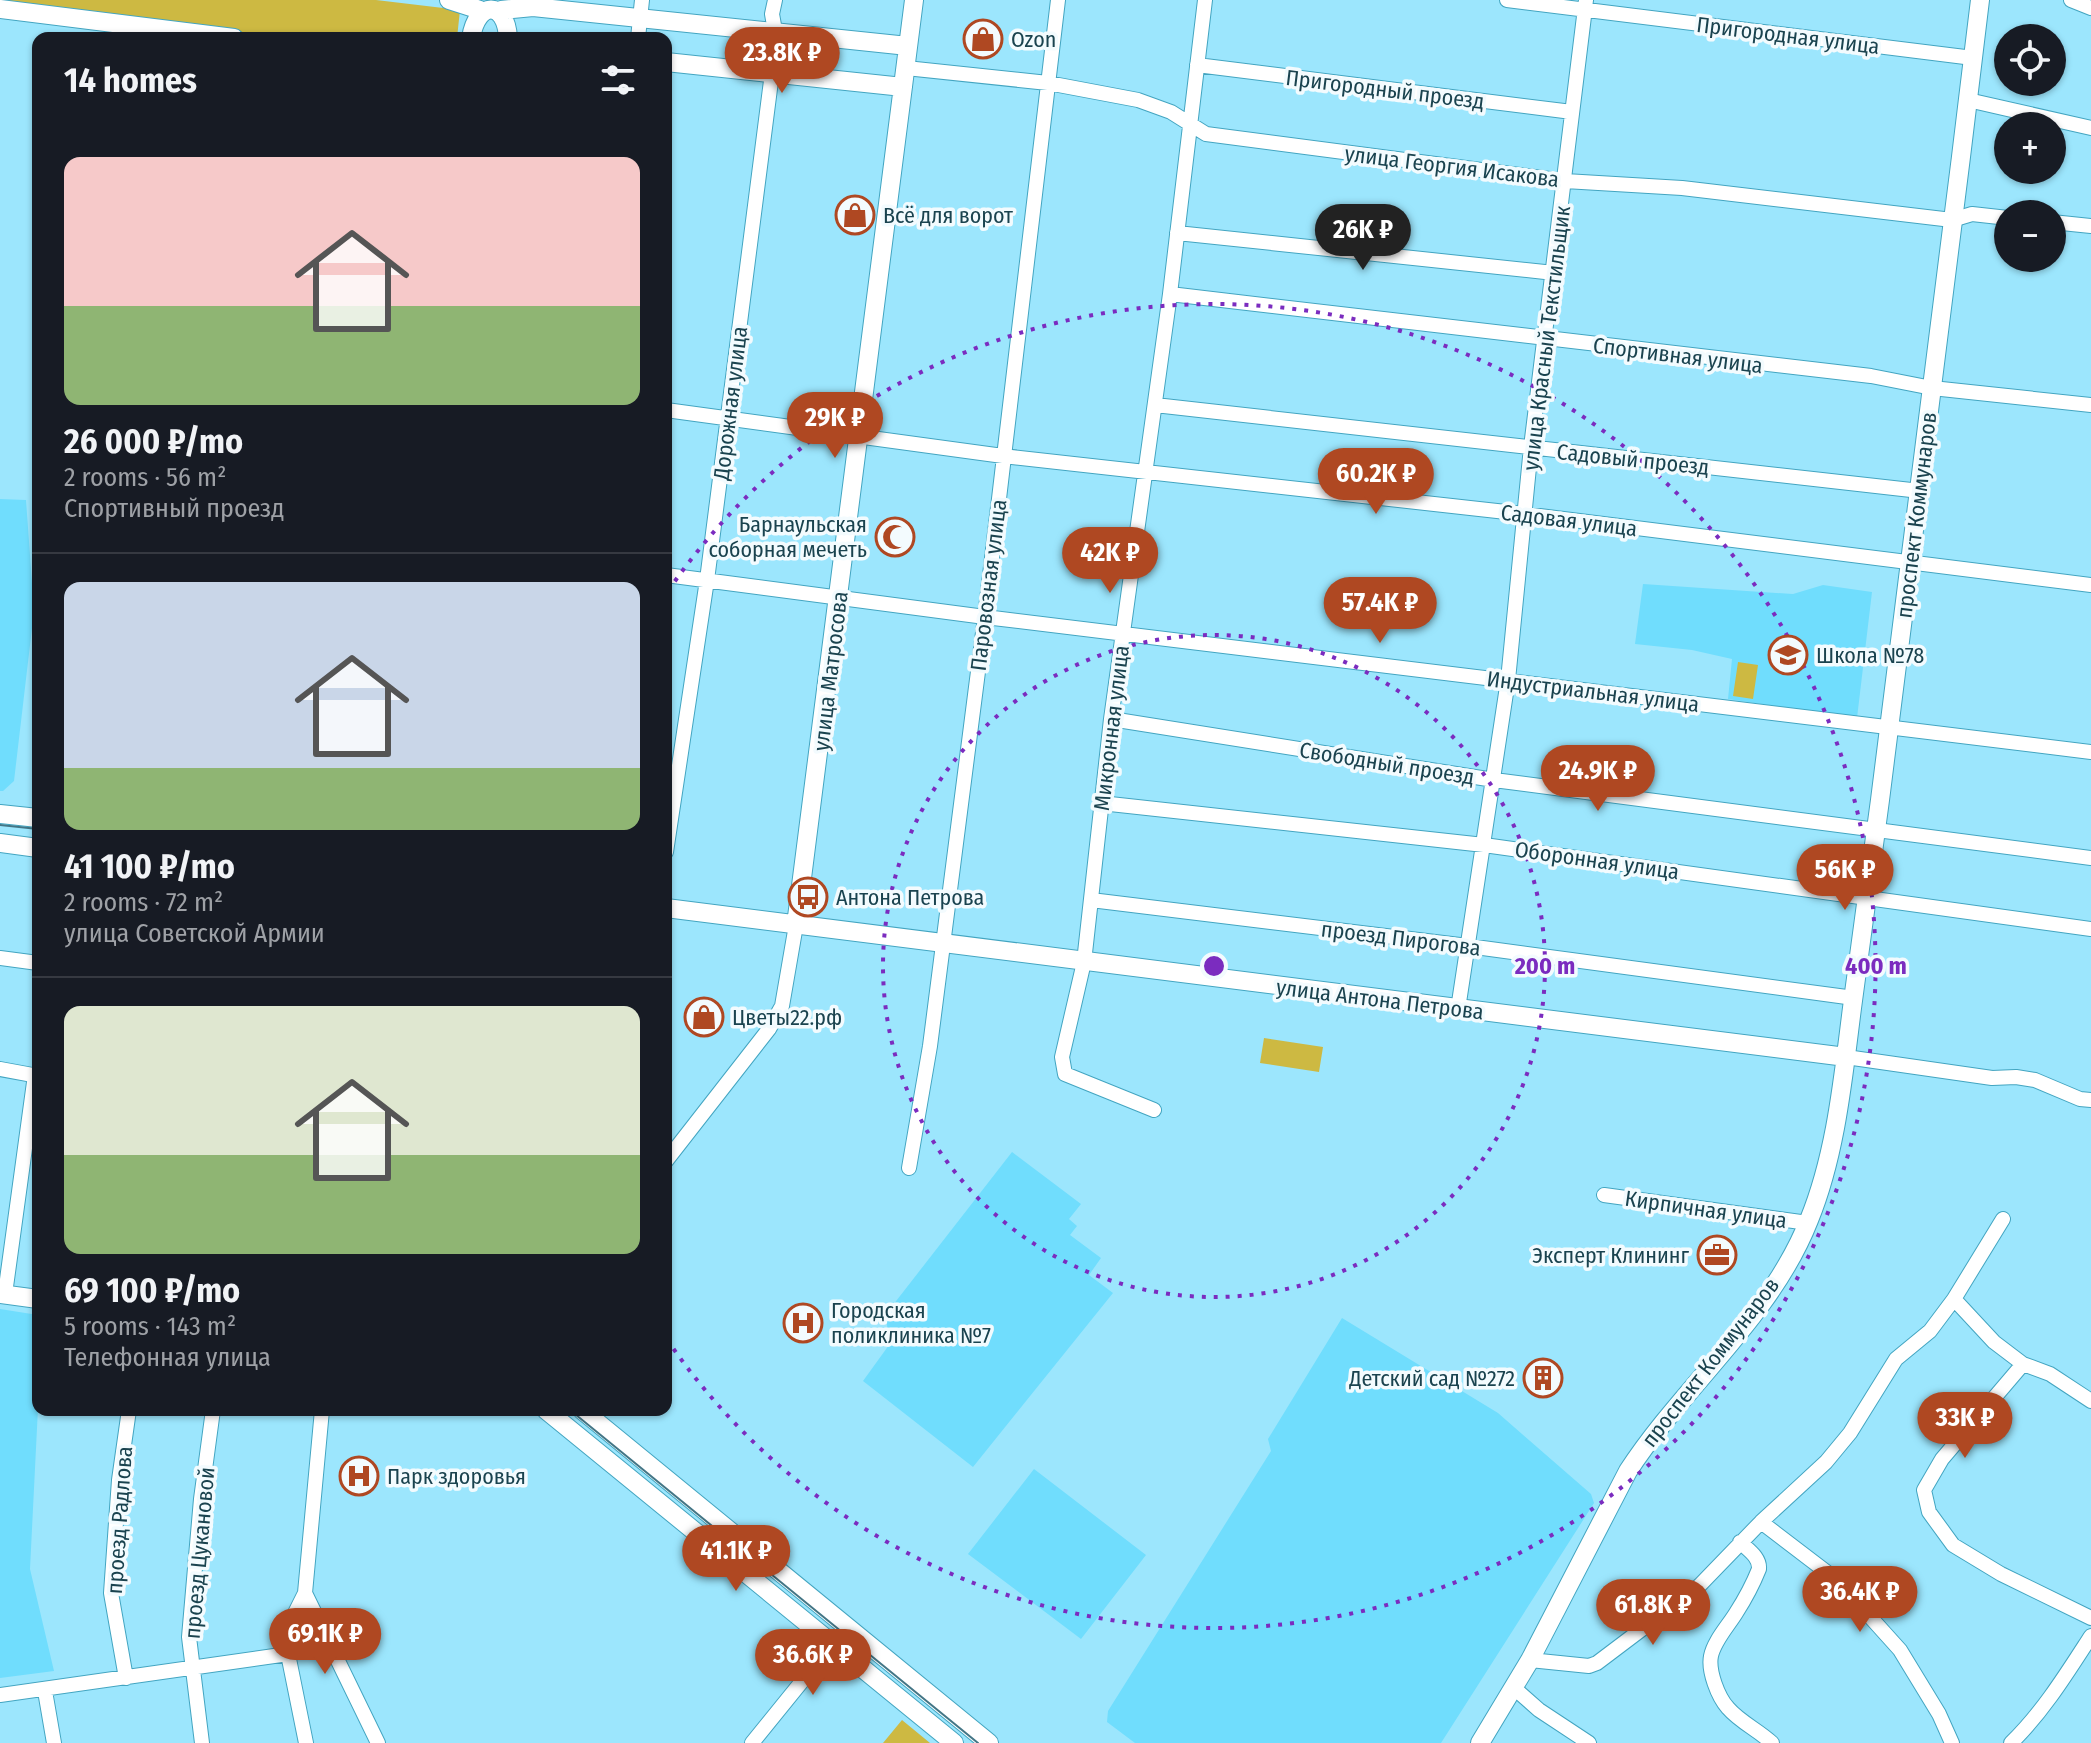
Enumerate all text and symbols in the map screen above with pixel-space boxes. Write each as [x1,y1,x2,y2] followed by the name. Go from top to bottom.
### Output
[1695,11,1881,60] street label: Пригородная улица
[962,18,1004,60] shop icon: Ozon
[1994,24,2066,272] map controls
[1994,24,2066,96] button: locate
[1011,26,1056,53] place label: Ozon
[708,27,856,95] pin: 23.8K ₽
[743,37,821,68] text: 23.8K ₽
[596,58,640,102] icon: filters
[64,60,197,101] text: 14 homes
[1284,64,1486,115] street label: Пригородный проезд
[1994,112,2066,184] button: +
[1343,140,1560,193] street label: улица Георгия Исакова
[834,194,876,236] shop icon: Всё для ворот
[1994,200,2066,272] button: −
[883,202,1013,229] place label: Всё для ворот
[1517,203,1576,472] street label: улица Красный Текстильщик
[1307,204,1419,272] pin: 26K ₽
[280,209,424,353] icon: home
[1333,214,1393,245] text: 26K ₽
[708,325,753,482] street label: Дорожная улица
[1592,332,1764,379] street label: Спортивная улица
[779,392,891,460] pin: 29K ₽
[805,402,865,433] text: 29K ₽
[1890,410,1943,620] street label: проспект Коммунаров
[64,421,243,462] text: 26 000 ₽/mo
[1555,438,1710,481] street label: Садовый проезд
[1302,448,1450,516] pin: 60.2K ₽
[1336,458,1416,489] text: 60.2K ₽
[64,462,226,493] text: 2 rooms · 56 m²
[64,493,284,524] text: Спортивный проезд
[965,498,1012,672] street label: Паровозная улица
[1499,499,1639,542] street label: Садовая улица
[709,511,867,563] place label: Барнаульская соборная мечеть
[874,516,916,558] mosque icon: Барнаульская соборная мечеть
[1054,527,1166,595] pin: 42K ₽
[1080,537,1140,568] text: 42K ₽
[1306,577,1454,645] pin: 57.4K ₽
[1342,587,1418,618] text: 57.4K ₽
[807,590,854,752] street label: улица Матросова
[280,634,424,778] icon: home
[1767,634,1809,676] school or university icon: Школа №78
[1816,642,1924,669] place label: Школа №78
[1088,644,1135,812] street label: Микронная улица
[1485,665,1701,718] street label: Индустриальная улица
[1298,736,1476,791] street label: Свободный проезд
[1524,745,1672,813] pin: 24.9K ₽
[1559,755,1637,786] text: 24.9K ₽
[1513,836,1681,885] street label: Оборонная улица
[1789,844,1901,912] pin: 56K ₽
[64,846,235,887] text: 41 100 ₽/mo
[1815,854,1875,885] text: 56K ₽
[787,876,829,918] bus stop icon: Антона Петрова
[836,884,984,911] place label: Антона Петрова
[64,887,223,918] text: 2 rooms · 72 m²
[1320,915,1482,962] street label: проезд Пирогова
[64,918,325,949] text: улица Советской Армии
[1200,952,1228,980] centre of rings
[1514,952,1575,980] text: 200 m
[1845,952,1907,980] text: 400 m
[1275,973,1485,1026] street label: улица Антона Петрова
[683,996,725,1038] shop icon: Цветы22.рф
[732,1004,842,1031] place label: Цветы22.рф
[280,1058,424,1202] icon: home
[1623,1185,1789,1234] street label: Кирпичная улица
[1696,1234,1738,1276] office icon: Эксперт Клининг
[1532,1242,1689,1269] place label: Эксперт Клининг
[64,1270,240,1311] text: 69 100 ₽/mo
[1636,1272,1785,1452] street label: проспект Коммунаров
[831,1297,991,1349] place label: Городская поликлиника №7
[782,1302,824,1344] hospital icon: Городская поликлиника №7
[64,1311,236,1342] text: 5 rooms · 143 m²
[64,1342,271,1373] text: Телефонная улица
[1522,1357,1564,1399] building icon: Детский сад №272
[1348,1365,1515,1392] place label: Детский сад №272
[1909,1392,2021,1460] pin: 33K ₽
[1935,1402,1995,1433] text: 33K ₽
[101,1445,138,1595] street label: проезд Радлова
[338,1455,380,1497] hospital icon: Парк здоровья
[387,1463,526,1490] place label: Парк здоровья
[179,1466,220,1640] street label: проезд Цукановой
[662,1525,810,1593] pin: 41.1K ₽
[700,1535,772,1566] text: 41.1K ₽
[1786,1566,1934,1634] pin: 36.4K ₽
[1820,1576,1900,1607] text: 36.4K ₽
[1579,1579,1727,1647] pin: 61.8K ₽
[1614,1589,1692,1620] text: 61.8K ₽
[251,1608,399,1676] pin: 69.1K ₽
[287,1618,363,1649] text: 69.1K ₽
[739,1629,887,1697] pin: 36.6K ₽
[773,1639,853,1670] text: 36.6K ₽

